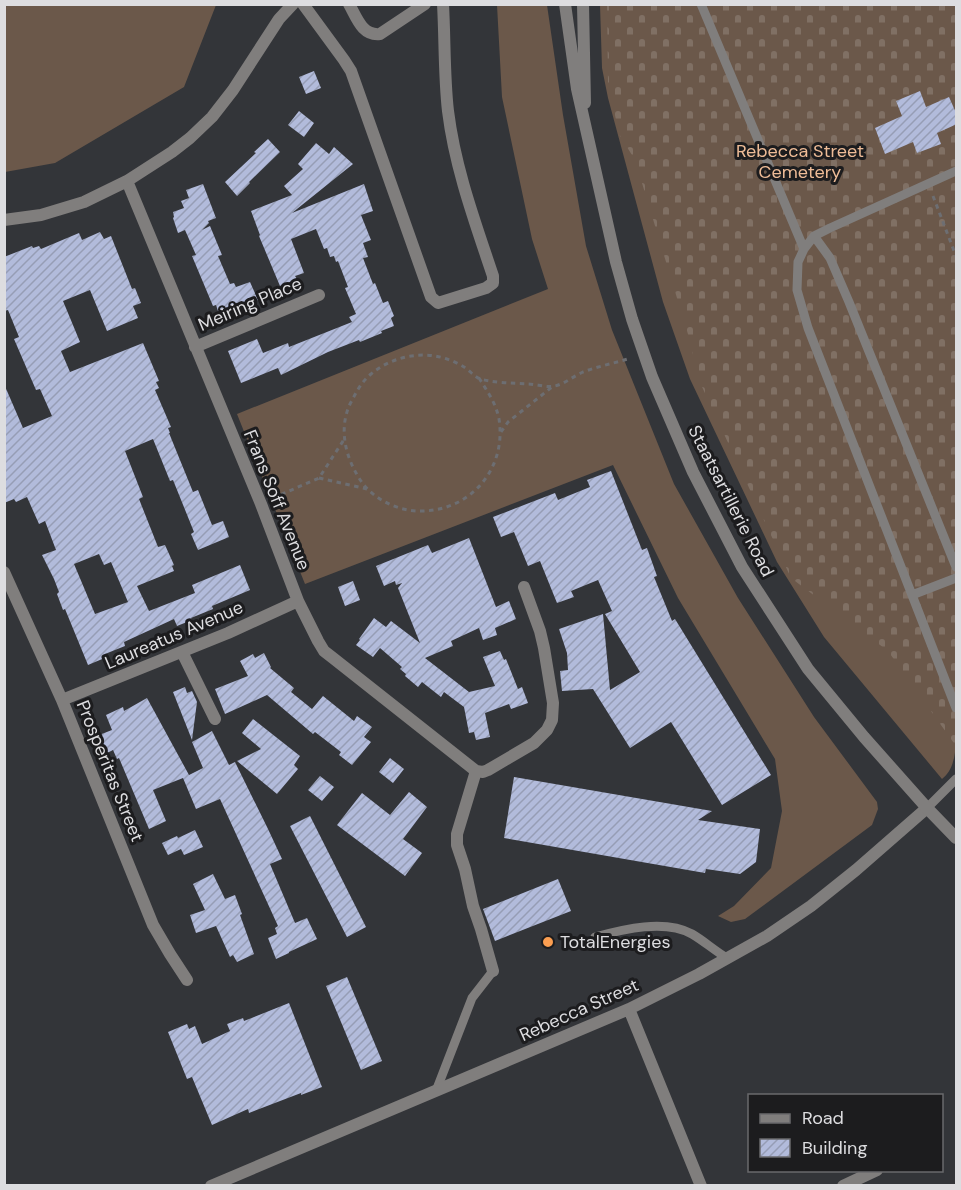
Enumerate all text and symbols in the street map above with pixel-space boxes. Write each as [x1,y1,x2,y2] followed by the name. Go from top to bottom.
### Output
[736,139,864,184] park label: Rebecca Street Cemetery
[194,271,306,337] street label: Meiring Place
[682,421,780,581] street label: Staatsartillerie Road
[238,426,316,574] street label: Frans Soff Avenue
[101,595,247,675] street label: Laureatus Avenue
[71,697,149,845] street label: Prosperitas Street
[560,930,670,954] place label: TotalEnergies
[541,935,555,949] marker: TotalEnergies
[516,973,642,1047] street label: Rebecca Street
[748,1094,943,1172] legend
[802,1106,844,1130] text: Road
[802,1136,867,1160] text: Building

